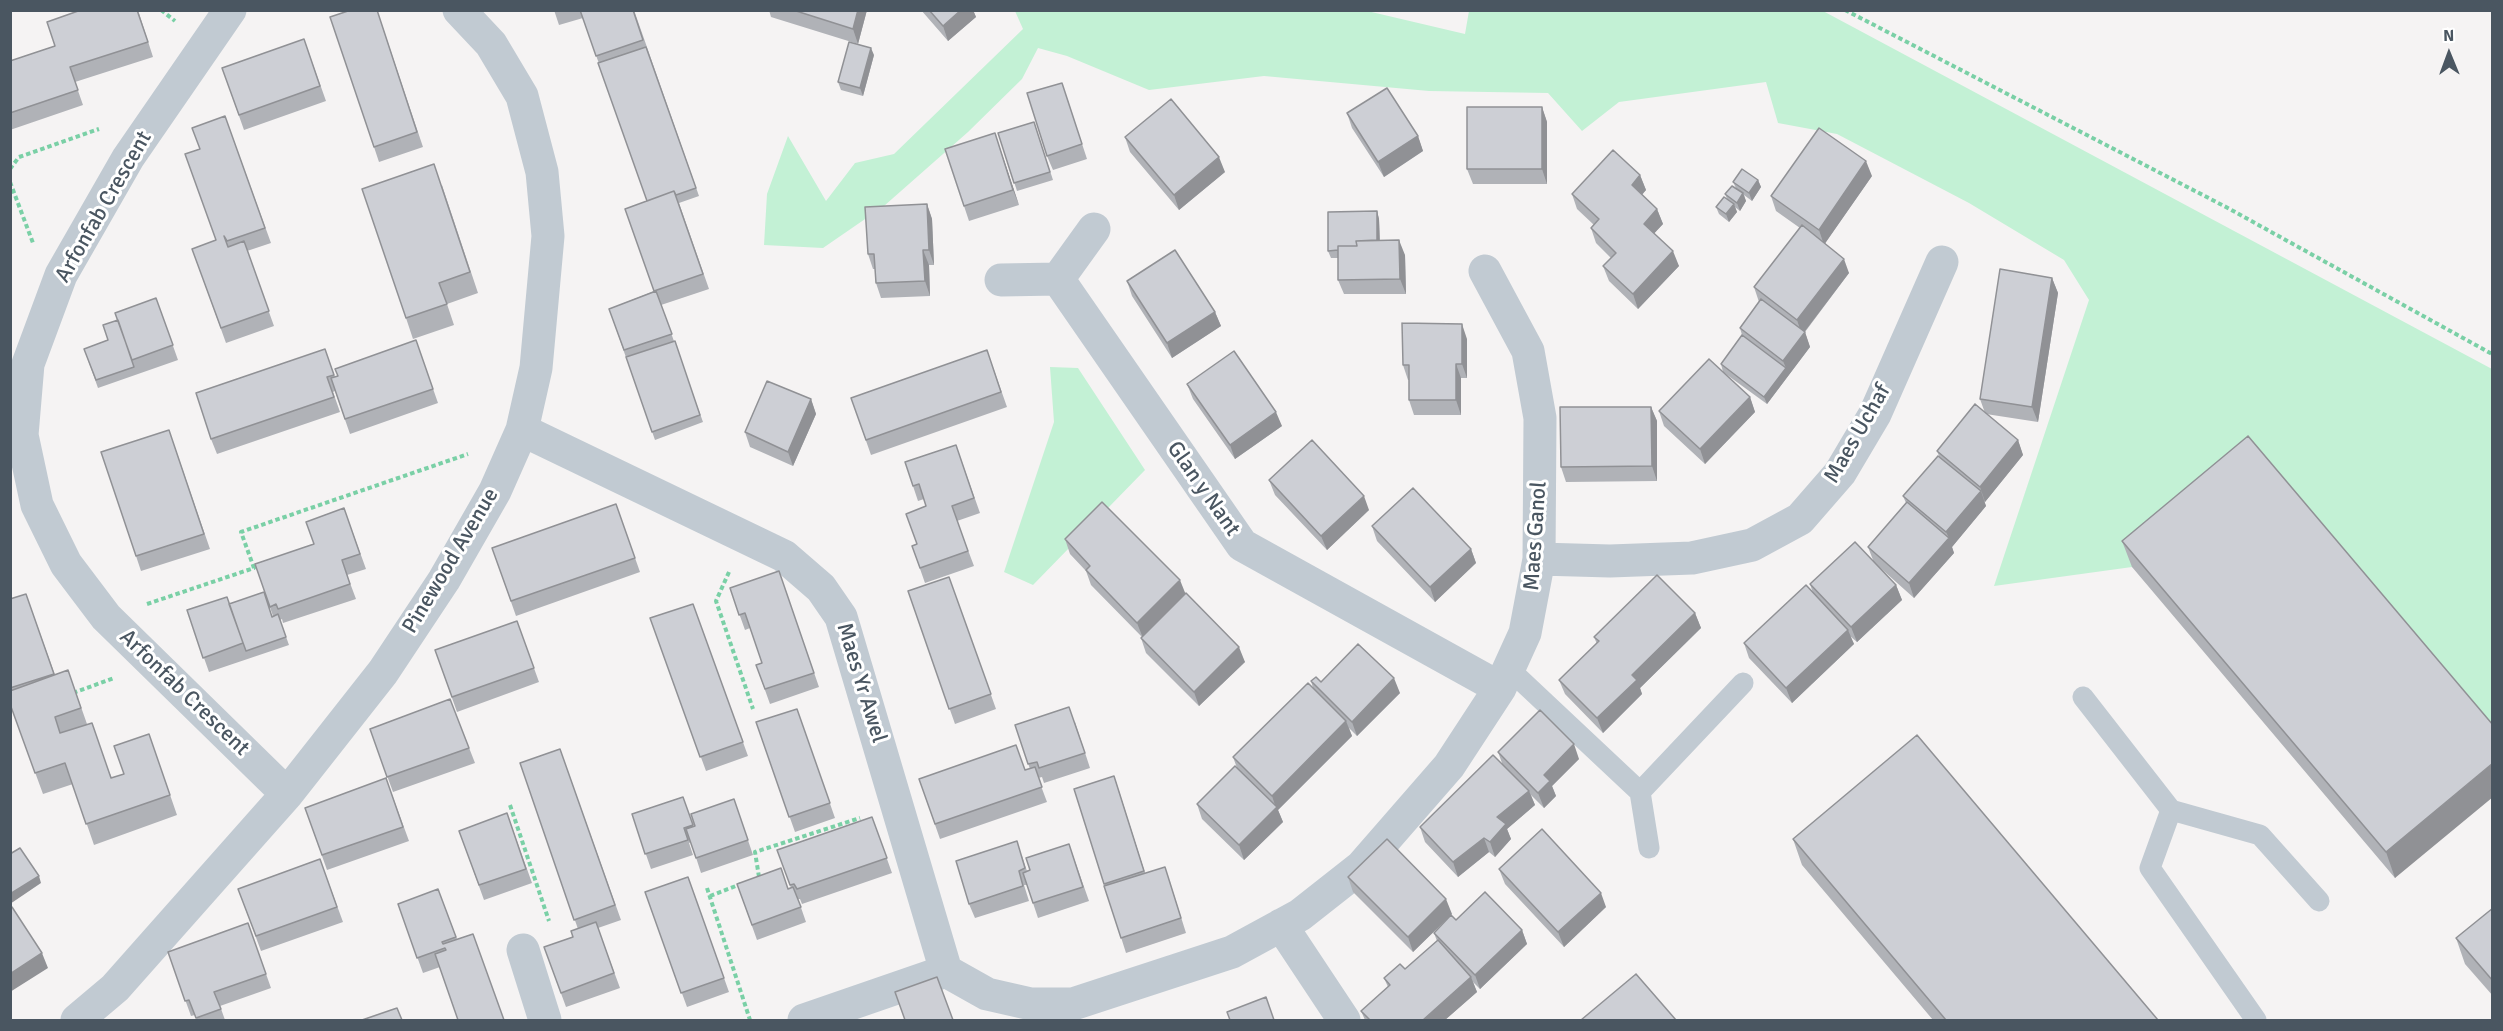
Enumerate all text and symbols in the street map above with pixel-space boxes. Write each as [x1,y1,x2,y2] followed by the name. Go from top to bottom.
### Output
[2419,24,2479,84] north arrow
[2443,26,2454,46] text: N
[50,127,158,287] street label: Arfonfab Crescent
[1819,380,1897,488] street label: Maes Uchaf
[1161,437,1245,541] street label: Glan y Nant
[1519,480,1553,592] street label: Maes Ganol
[397,483,505,639] street label: Pinewood Avenue
[830,620,892,746] street label: Maes Yr Awel
[114,624,254,762] street label: Arfonfab Crescent

